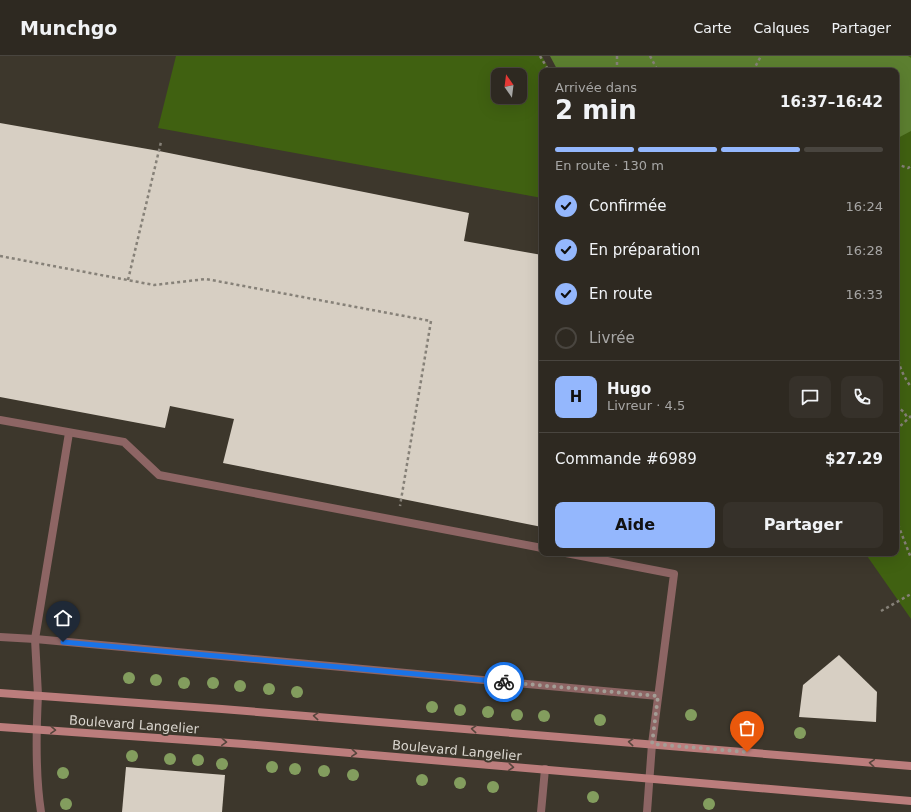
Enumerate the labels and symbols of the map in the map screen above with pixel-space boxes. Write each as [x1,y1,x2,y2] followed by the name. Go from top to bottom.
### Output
[491,68,527,104] north arrow
[46,601,80,642] pin
[484,662,524,702] courier
[730,711,764,752] pin
[69,712,200,737] street label: Boulevard Langelier
[313,712,319,721] one-way arrow
[471,725,477,734] one-way arrow
[50,726,56,734] one-way arrow
[391,737,523,764] street label: Boulevard Langelier
[221,738,228,747] one-way arrow
[628,738,634,747] one-way arrow
[351,749,357,758] one-way arrow
[869,758,875,767] one-way arrow
[508,762,514,771] one-way arrow

